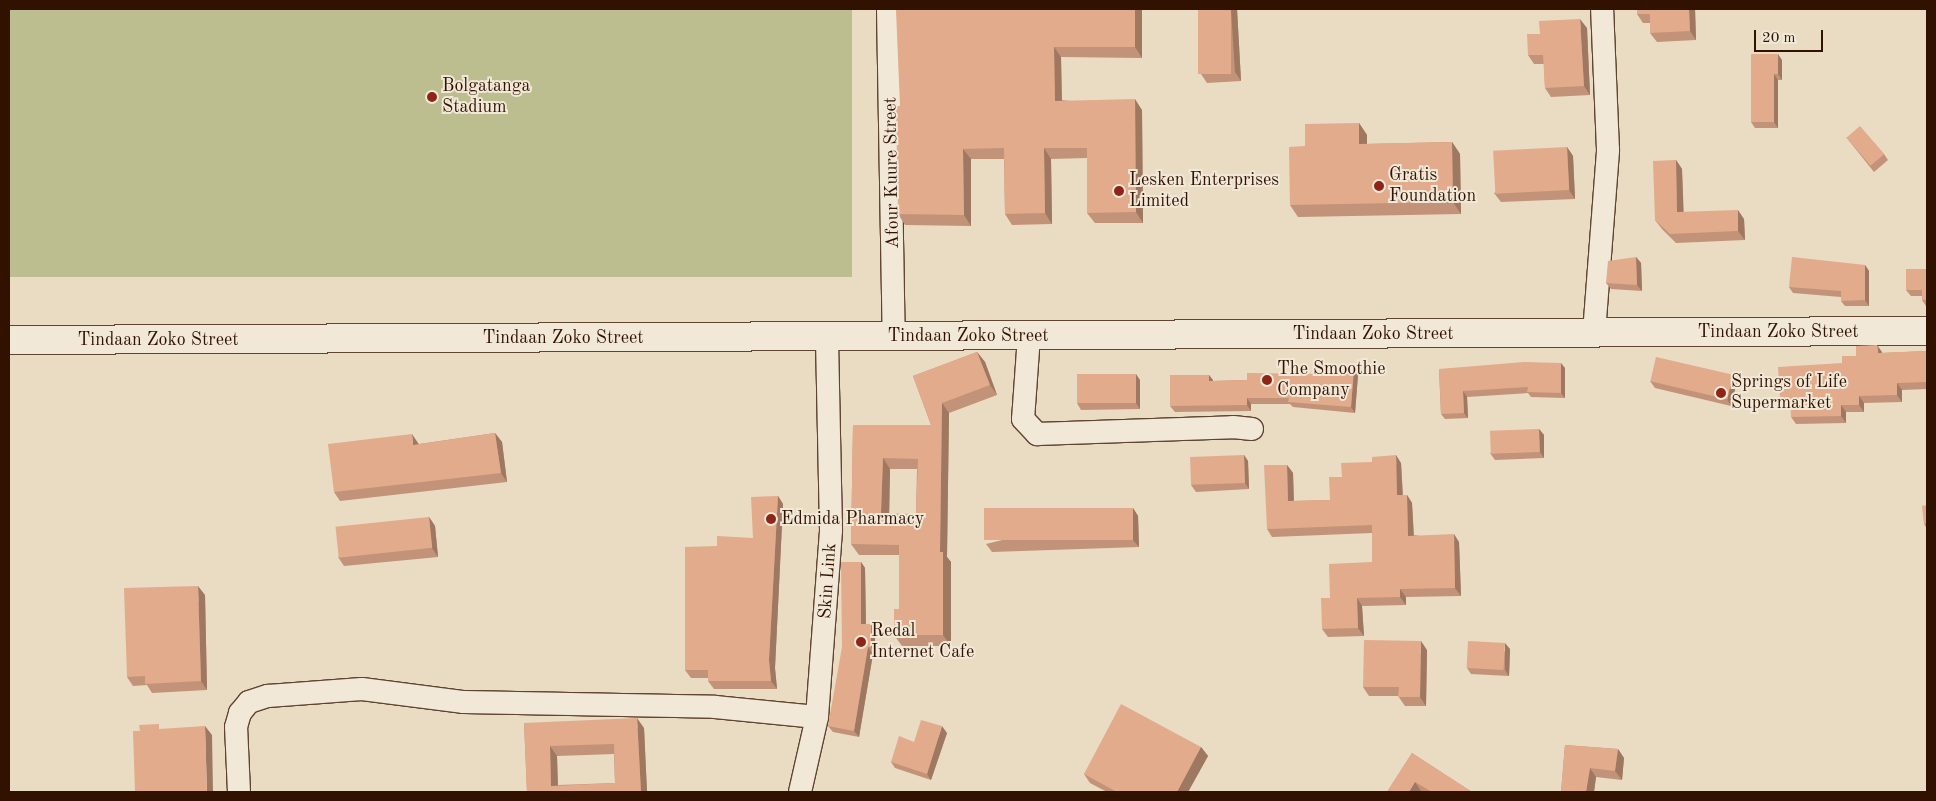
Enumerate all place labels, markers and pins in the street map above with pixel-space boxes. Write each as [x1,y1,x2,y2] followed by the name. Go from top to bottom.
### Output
[442,76,530,118] place label: Bolgatanga Stadium
[426,91,438,103] marker: Bolgatanga Stadium
[1389,165,1476,208] place label: Gratis Foundation
[1129,170,1279,212] place label: Lesken Enterprises Limited
[1373,180,1385,192] marker: Gratis Foundation
[1113,185,1125,197] marker: Lesken Enterprises Limited
[1277,359,1386,402] place label: The Smoothie Company
[1731,372,1847,414] place label: Springs of Life Supermarket
[1261,374,1273,386] marker: The Smoothie Company
[1715,387,1727,399] marker: Springs of Life Supermarket
[781,508,924,530] place label: Edmida Pharmacy
[765,513,777,525] marker: Edmida Pharmacy
[871,621,974,664] place label: Redal Internet Cafe
[855,636,867,648] marker: Redal Internet Cafe

